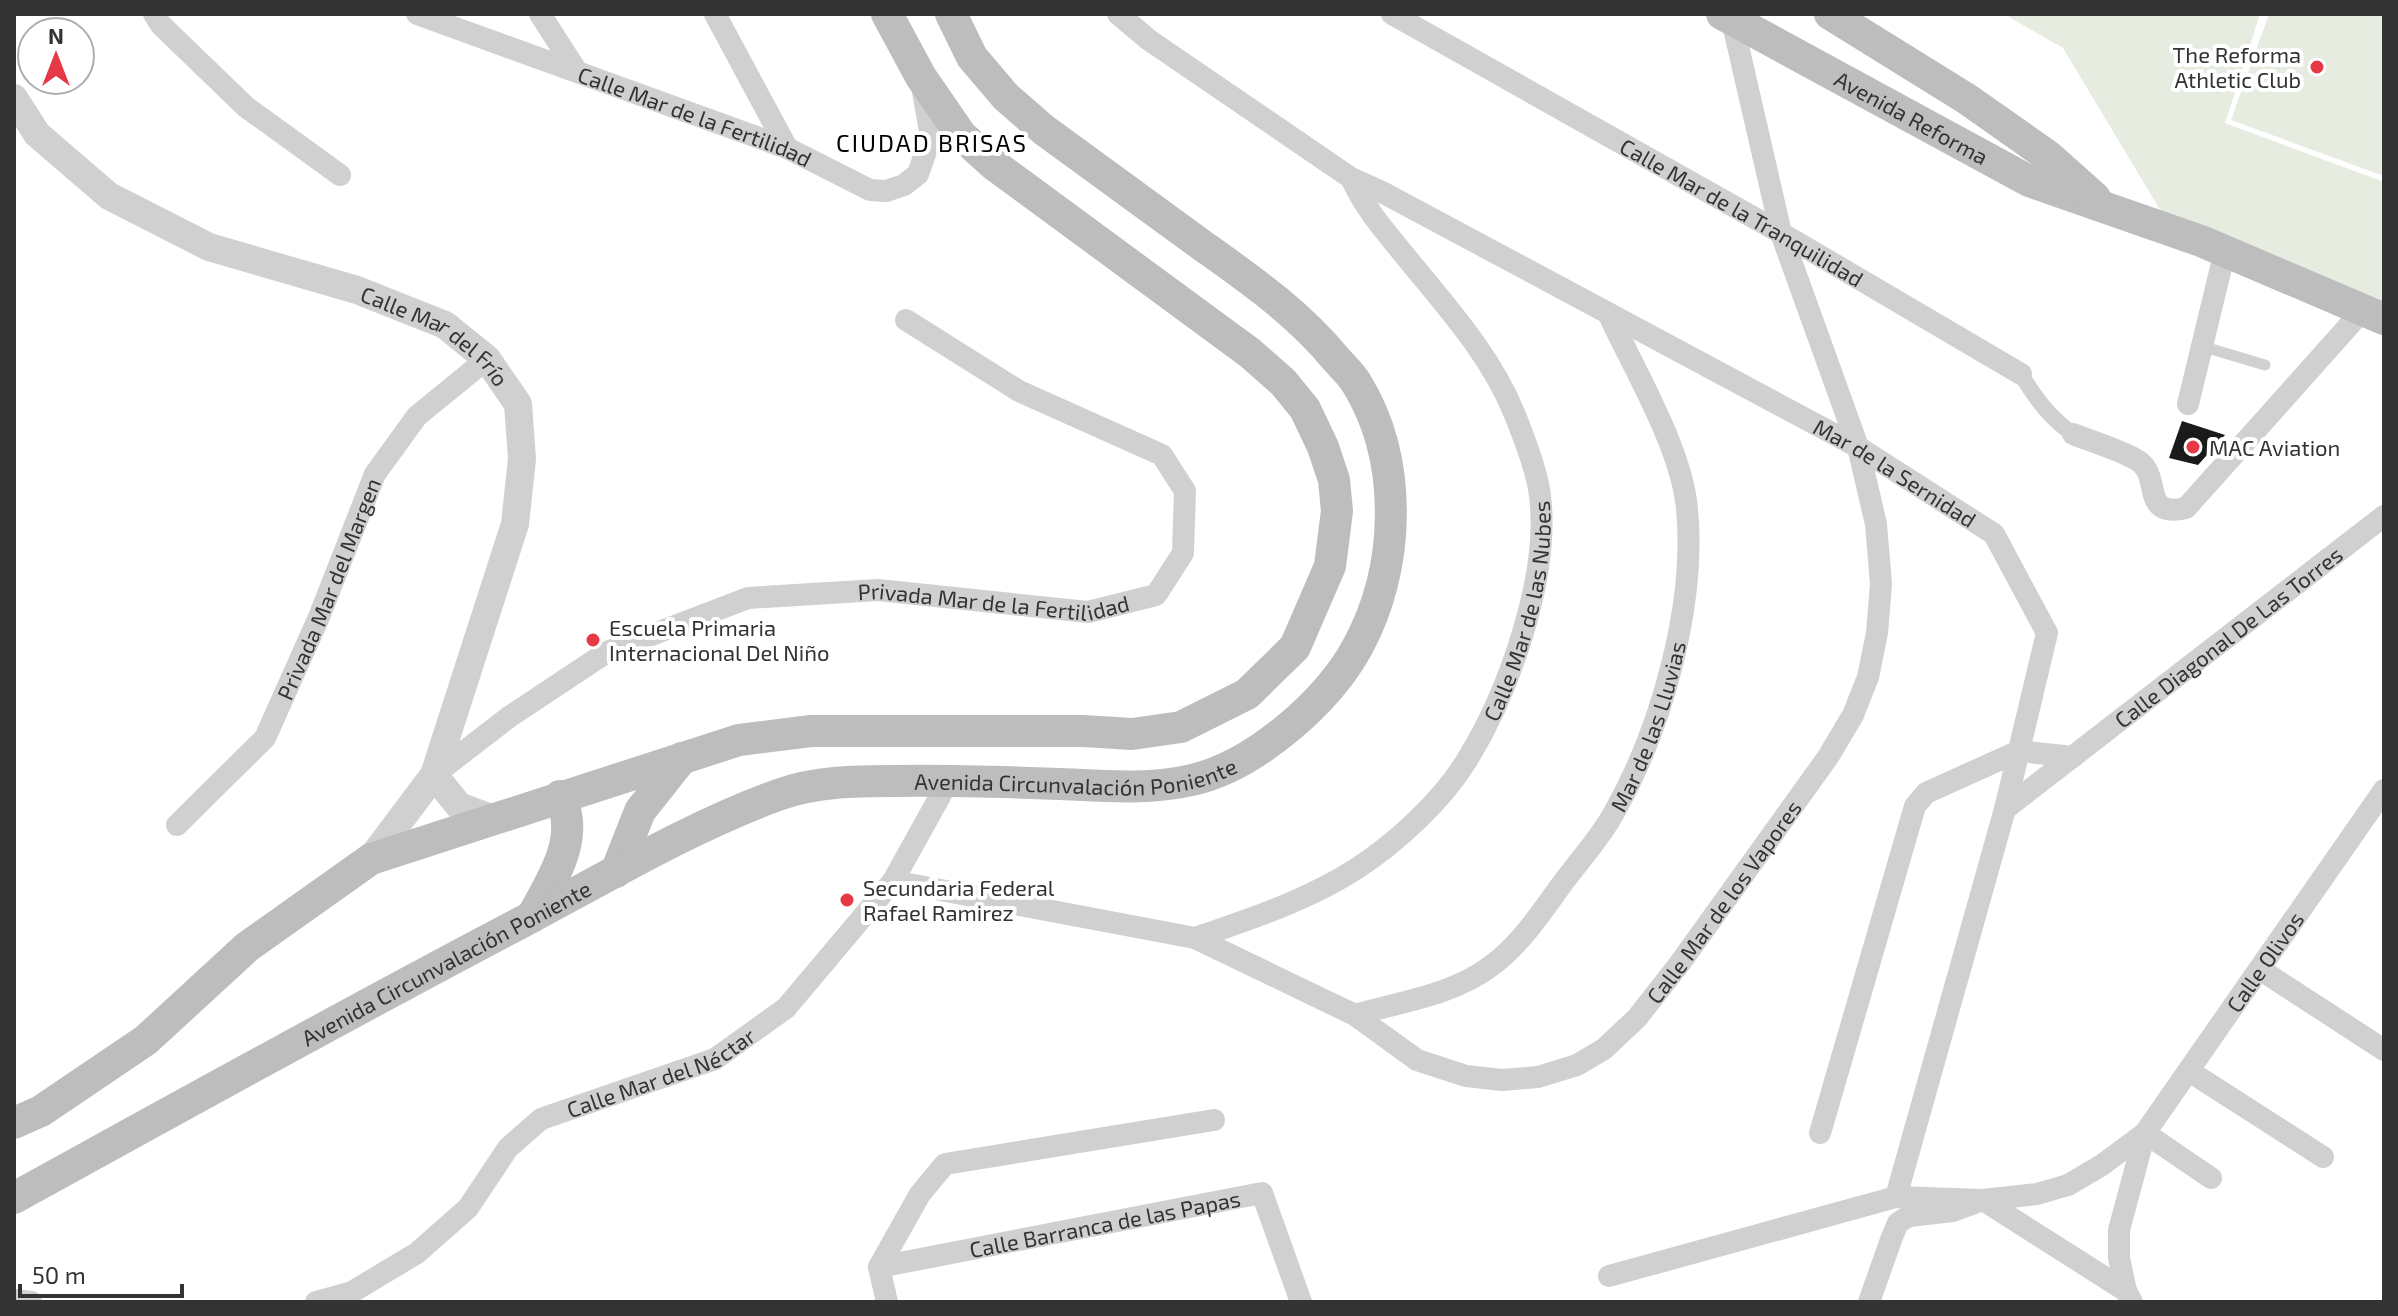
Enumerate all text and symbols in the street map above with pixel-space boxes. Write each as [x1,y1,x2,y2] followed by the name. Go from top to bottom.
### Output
[16,16,96,96] north arrow
[48,22,64,48] text: N
[2173,41,2301,92] place label: The Reforma Athletic Club
[2308,58,2326,76] marker: The Reforma Athletic Club
[575,60,816,171] street label: Calle Mar de la Fertilidad
[1831,65,1993,169] street label: Avenida Reforma
[836,128,1028,157] district label: CIUDAD BRISAS
[1616,132,1868,292] street label: Calle Mar de la Tranquilidad
[357,280,514,391] street label: Calle Mar del Frío
[1809,413,1981,532] street label: Mar de la Sernidad
[2209,434,2340,460] place label: MAC Aviation
[2184,438,2202,456] marker: MAC Aviation
[271,474,385,704] street label: Privada Mar del Margen
[1477,500,1555,725] street label: Calle Mar de las Nubes
[2109,540,2347,733] street label: Calle Diagonal De Las Torres
[857,577,1132,625] street label: Privada Mar de la Fertilidad
[609,614,829,665] place label: Escuela Primaria Internacional Del Niño
[584,631,602,649] marker: Escuela Primaria Internacional Del Niño
[1604,639,1690,816] street label: Mar de las Lluvias
[914,752,1241,800] street label: Avenida Circunvalación Poniente
[1641,795,1806,1008] street label: Calle Mar de los Vapores
[297,874,595,1051] street label: Avenida Circunvalación Poniente
[863,874,1055,925] place label: Secundaria Federal Rafael Ramirez
[838,891,856,909] marker: Secundaria Federal Rafael Ramirez
[2220,906,2308,1017] street label: Calle Olivos
[563,1022,760,1122] street label: Calle Mar del Néctar
[967,1184,1243,1262] street label: Calle Barranca de las Papas
[20,1248,182,1298] scale bar
[32,1260,86,1289] text: 50 m

